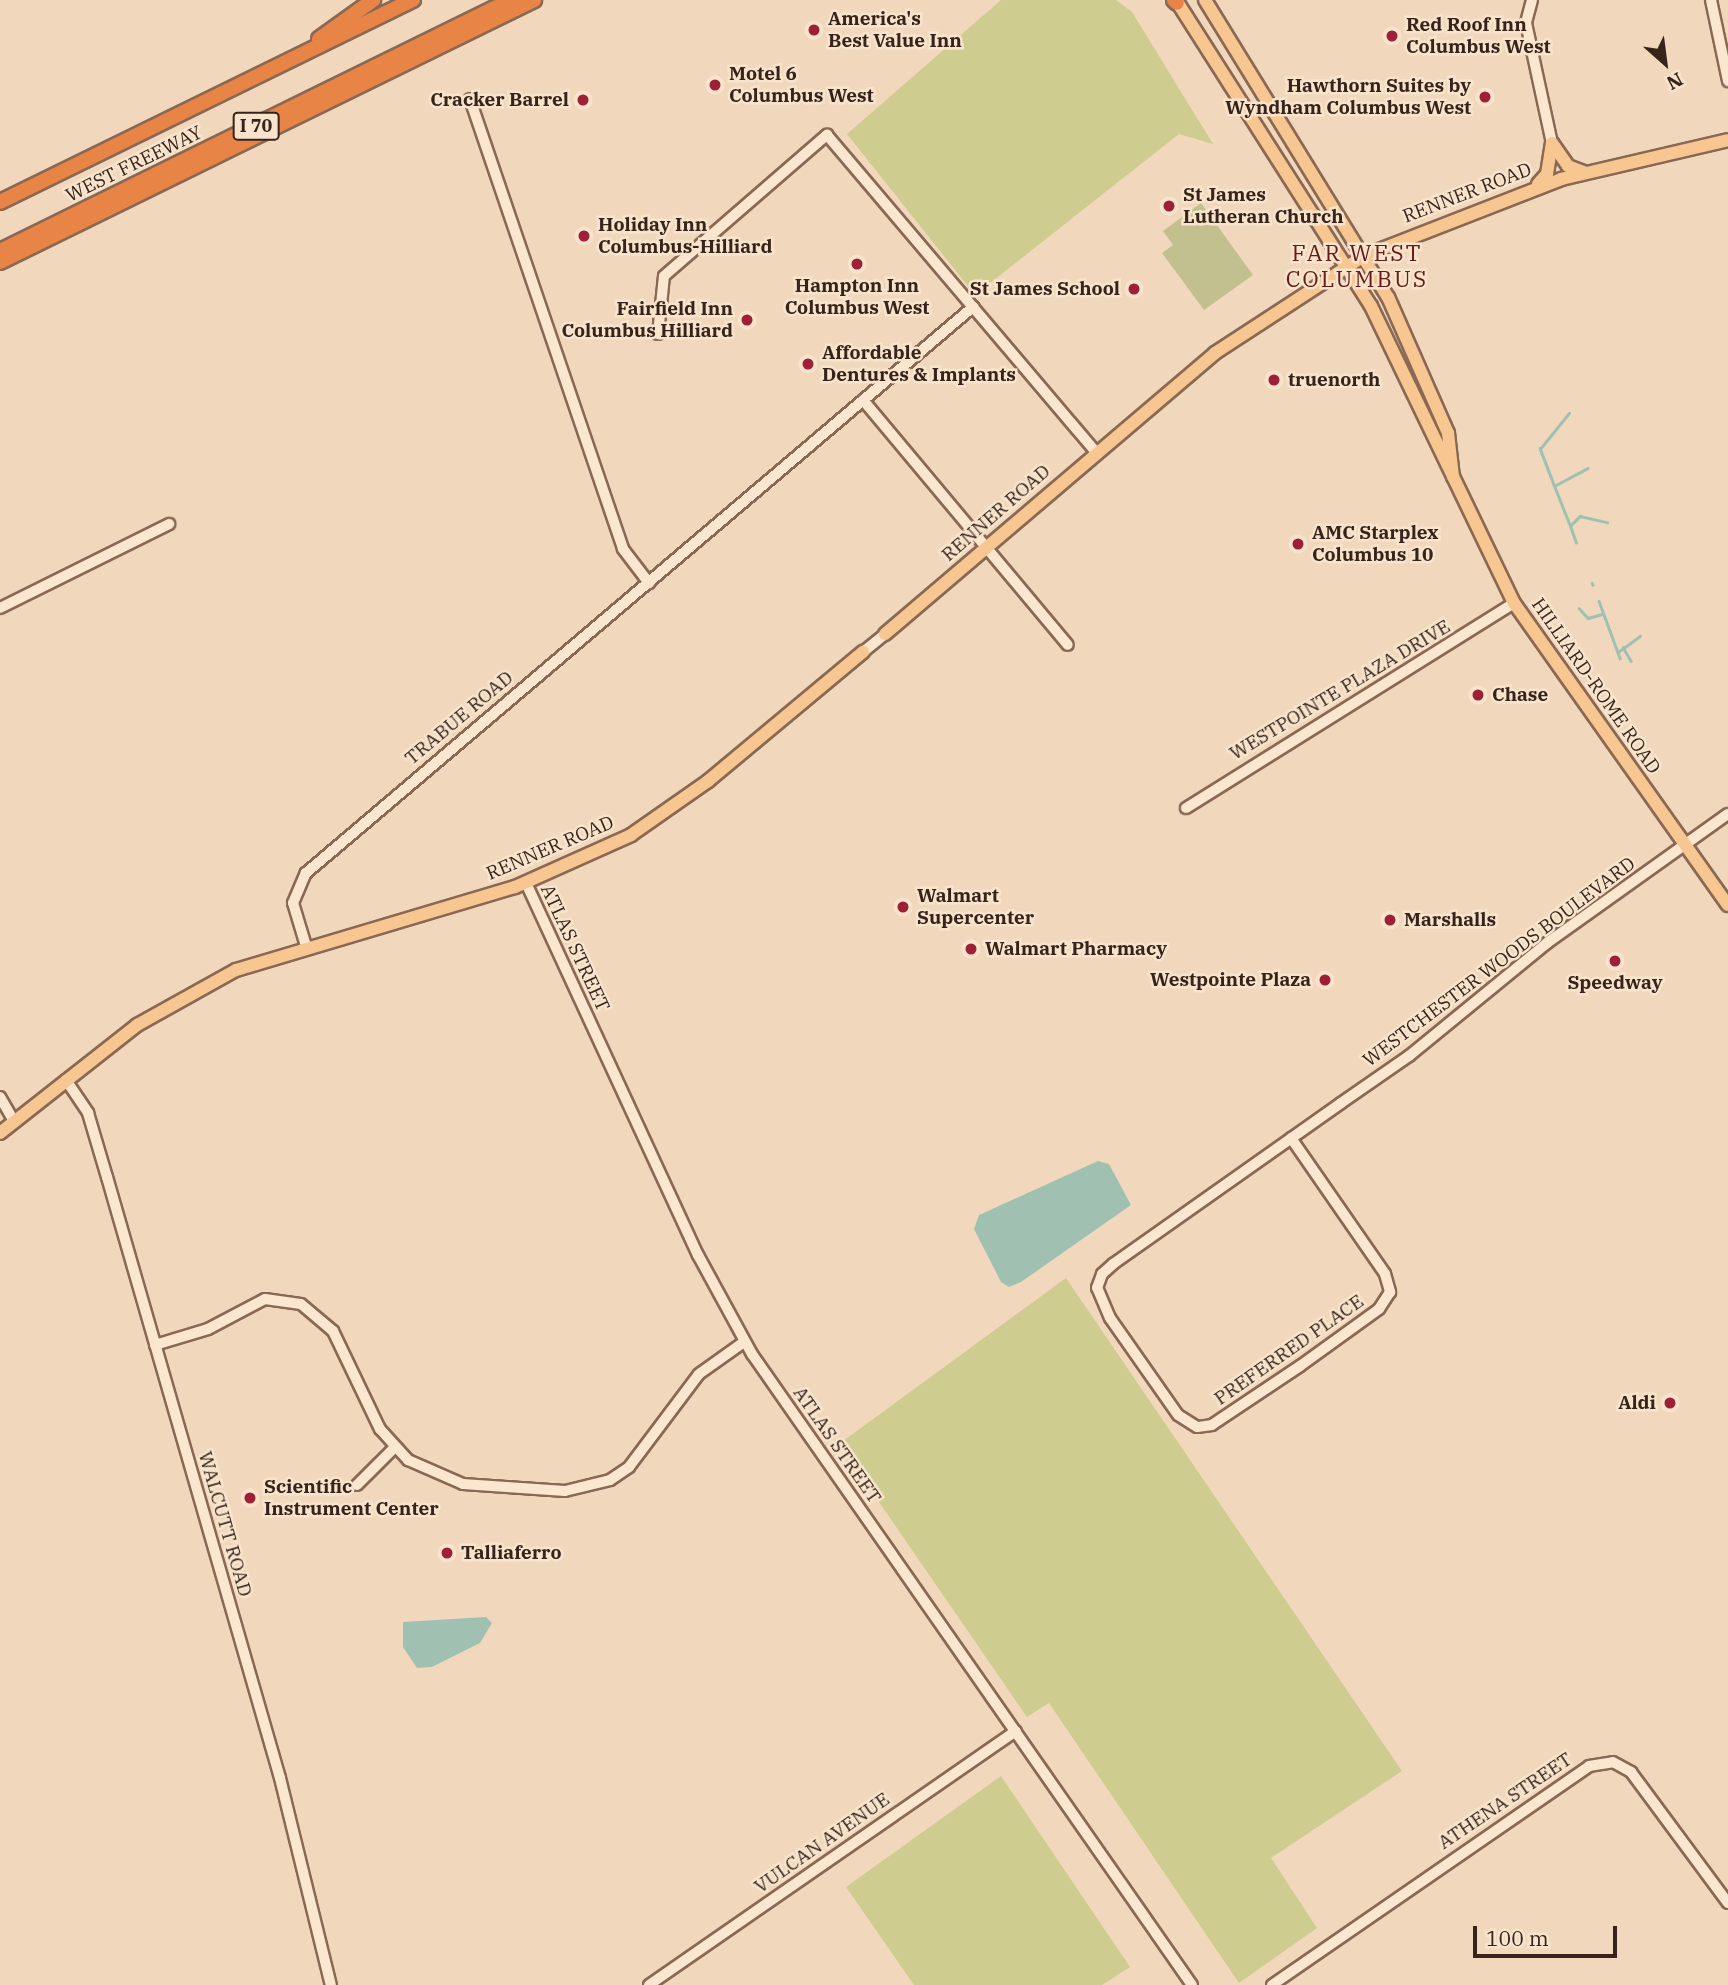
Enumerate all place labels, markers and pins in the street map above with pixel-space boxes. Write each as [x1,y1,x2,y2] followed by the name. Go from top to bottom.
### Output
[828,8,962,52] place label: America's Best Value Inn
[1406,14,1551,58] place label: Red Roof Inn Columbus West
[806,22,822,38] marker: America's Best Value Inn
[1384,28,1400,44] marker: Red Roof Inn Columbus West
[729,63,874,107] place label: Motel 6 Columbus West
[1225,75,1471,119] place label: Hawthorn Suites by Wyndham Columbus West
[707,77,723,93] marker: Motel 6 Columbus West
[430,89,569,111] place label: Cracker Barrel
[1477,89,1493,105] marker: Hawthorn Suites by Wyndham Columbus West
[575,92,591,108] marker: Cracker Barrel
[1183,184,1344,228] place label: St James Lutheran Church
[1161,198,1177,214] marker: St James Lutheran Church
[598,214,772,258] place label: Holiday Inn Columbus-Hilliard
[576,228,592,244] marker: Holiday Inn Columbus-Hilliard
[849,256,865,272] marker: Hampton Inn Columbus West
[785,275,929,319] place label: Hampton Inn Columbus West
[970,278,1120,300] place label: St James School
[1126,281,1142,297] marker: St James School
[562,298,733,342] place label: Fairfield Inn Columbus Hilliard
[739,312,755,328] marker: Fairfield Inn Columbus Hilliard
[822,342,1016,386] place label: Affordable Dentures & Implants
[800,356,816,372] marker: Affordable Dentures & Implants
[1288,369,1380,391] place label: truenorth
[1266,372,1282,388] marker: truenorth
[1312,522,1438,566] place label: AMC Starplex Columbus 10
[1290,536,1306,552] marker: AMC Starplex Columbus 10
[1492,684,1548,706] place label: Chase
[1470,687,1486,703] marker: Chase
[917,885,1034,929] place label: Walmart Supercenter
[895,899,911,915] marker: Walmart Supercenter
[1404,909,1496,931] place label: Marshalls
[1382,912,1398,928] marker: Marshalls
[985,938,1167,960] place label: Walmart Pharmacy
[963,941,979,957] marker: Walmart Pharmacy
[1607,953,1623,969] marker: Speedway
[1150,969,1311,991] place label: Westpointe Plaza
[1317,972,1333,988] marker: Westpointe Plaza
[1567,972,1663,994] place label: Speedway
[1618,1392,1656,1414] place label: Aldi
[1662,1395,1678,1411] marker: Aldi
[264,1476,439,1520] place label: Scientific Instrument Center
[242,1490,258,1506] marker: Scientific Instrument Center
[461,1542,562,1564] place label: Talliaferro
[439,1545,455,1561] marker: Talliaferro

